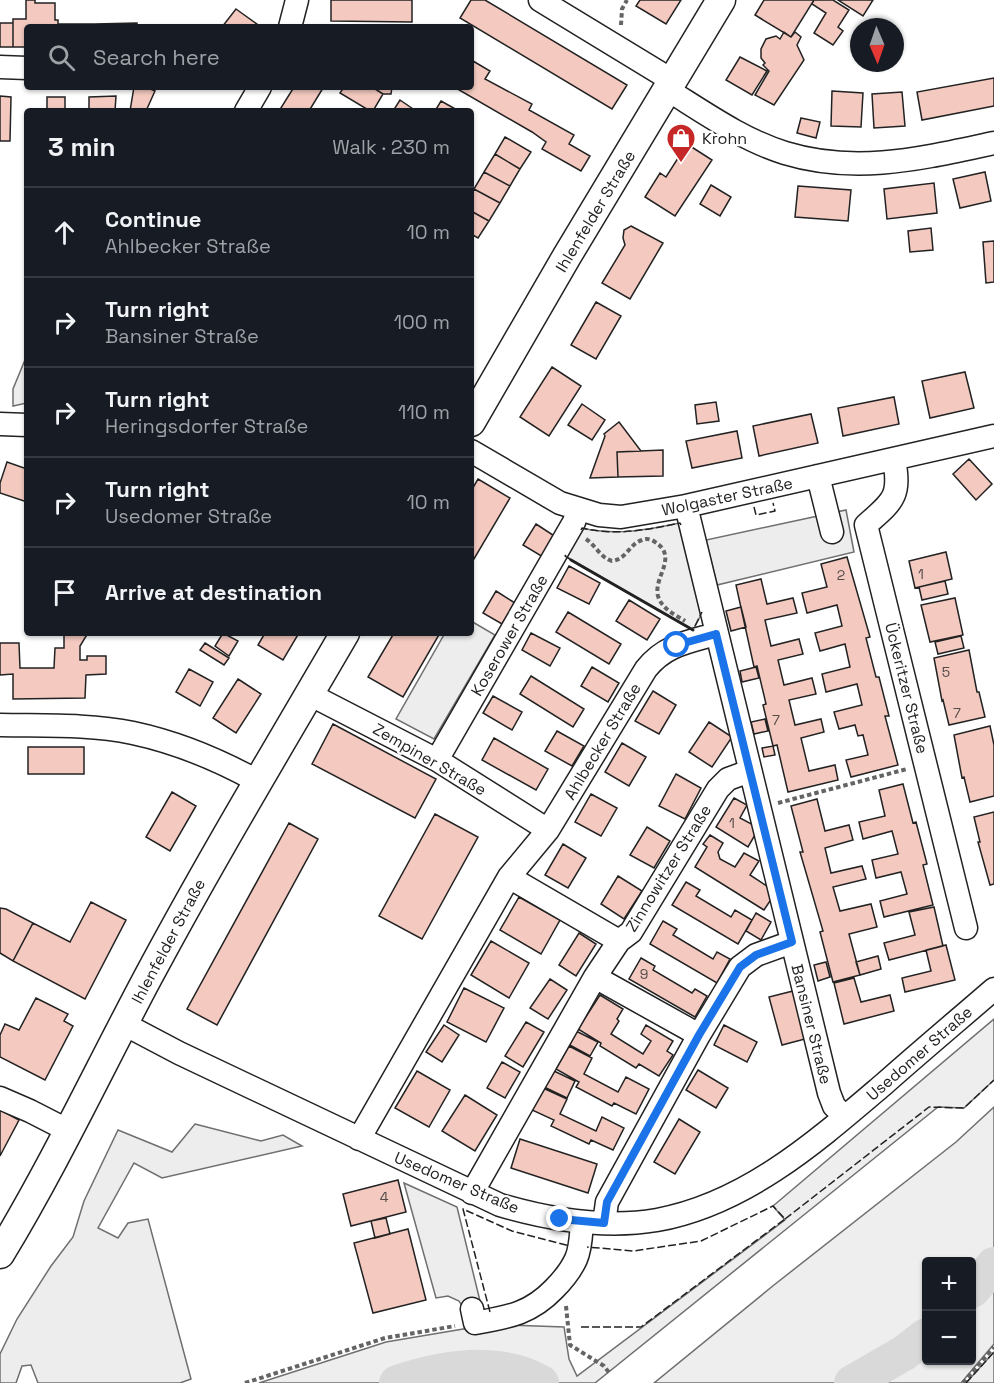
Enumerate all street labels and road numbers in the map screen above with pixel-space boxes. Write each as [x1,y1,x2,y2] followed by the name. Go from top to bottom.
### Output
[551,147,640,276] street label: Ihlenfelder Straße
[660,472,795,521] street label: Wolgaster Straße
[466,571,553,700] street label: Koserower Straße
[880,620,933,756] street label: Ückeritzer Straße
[559,679,646,803] street label: Ahlbecker Straße
[369,718,490,800] street label: Zempiner Straße
[621,801,716,936] street label: Zinnowitzer Straße
[127,875,210,1007] street label: Ihlenfelder Straße
[786,962,837,1086] street label: Bansiner Straße
[862,1002,977,1105] street label: Usedomer Straße
[391,1147,522,1218] street label: Usedomer Straße

